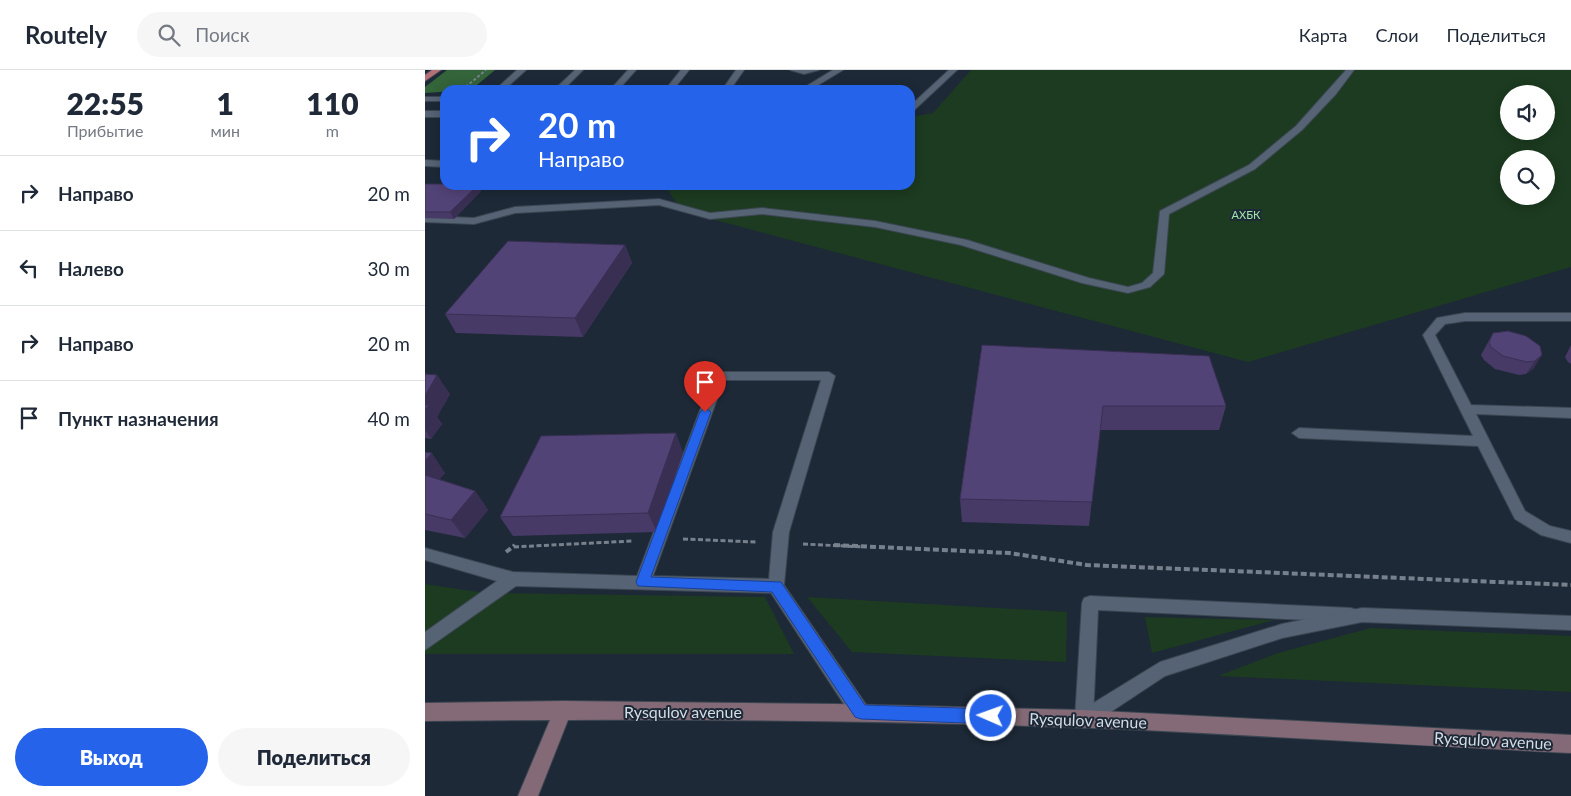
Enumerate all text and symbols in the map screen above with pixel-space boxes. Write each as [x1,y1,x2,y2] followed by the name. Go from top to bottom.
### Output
[137,12,487,57] search box
[25,20,107,49] text: Routely
[155,21,183,49] icon: search
[195,23,250,46] text: Поиск
[1299,24,1347,46] text: Карта
[1375,24,1419,46] text: Слои
[1447,24,1546,46] text: Поделиться
[66,85,144,121] text: 22:55
[216,85,234,121] text: 1
[306,85,359,121] text: 110
[1500,85,1555,205] map controls
[1500,85,1555,140] button: sound
[538,103,616,145] text: 20 m
[455,105,520,170] icon: right
[67,121,143,140] text: Прибытие
[210,121,240,140] text: мин
[326,121,339,140] text: m
[538,145,624,172] text: Направо
[1500,150,1555,205] button: search
[15,179,43,207] icon: right
[58,182,134,205] text: Направо
[367,182,410,205] text: 20 m
[1232,208,1261,221] park label: АХБК
[15,254,43,282] icon: left
[58,257,124,280] text: Налево
[367,257,410,280] text: 30 m
[15,329,43,357] icon: right
[58,332,134,355] text: Направо
[367,332,410,355] text: 20 m
[684,361,726,412] pin
[691,368,719,396] icon: arrive
[15,404,43,432] icon: arrive
[58,407,219,430] text: Пункт назначения
[367,407,410,430] text: 40 m
[964,689,1016,741] position arrow
[624,702,742,721] street label: Rysqulov avenue
[1029,708,1147,732] street label: Rysqulov avenue
[1434,727,1552,753] street label: Rysqulov avenue
[15,728,208,786] button: Выход
[218,728,410,786] button: Поделиться

